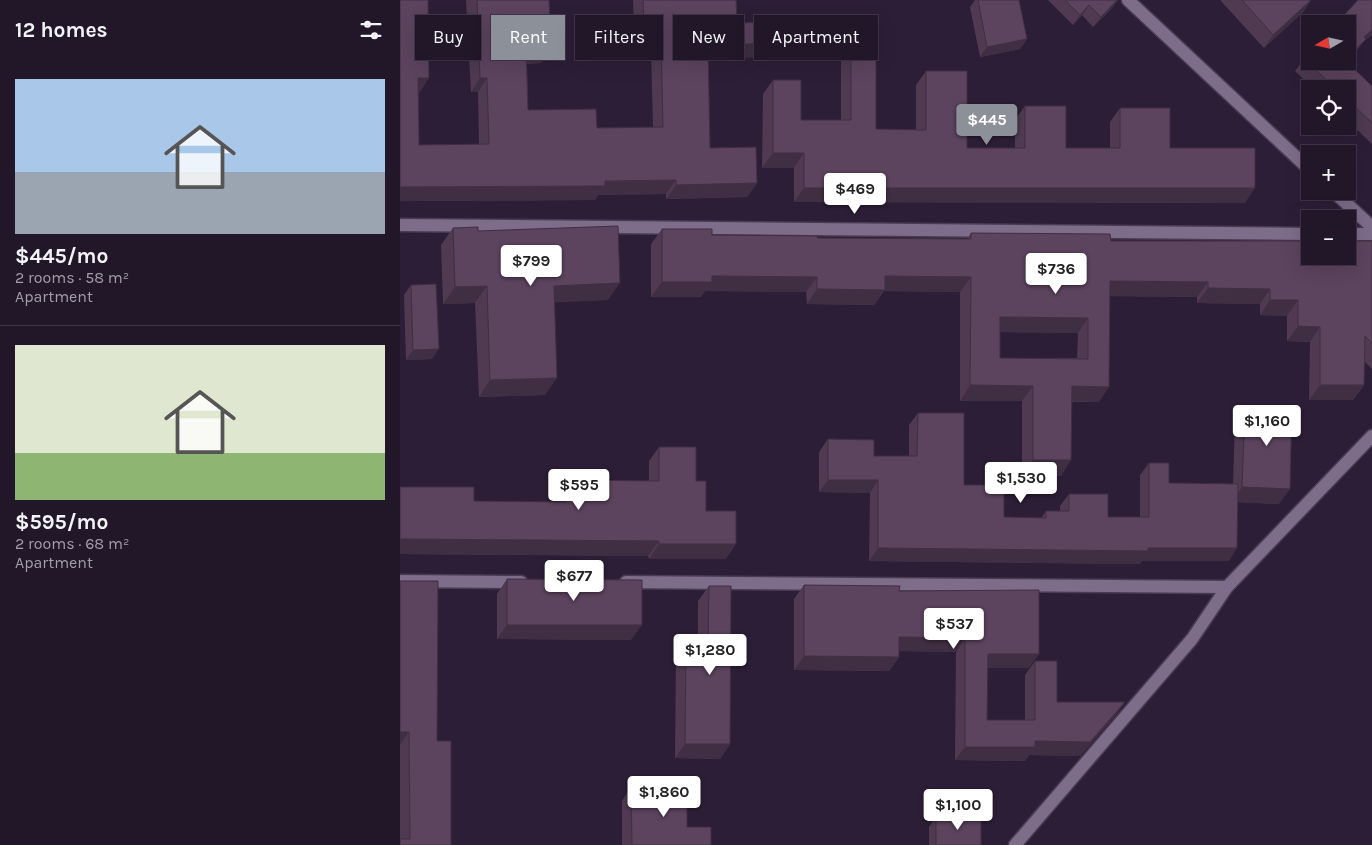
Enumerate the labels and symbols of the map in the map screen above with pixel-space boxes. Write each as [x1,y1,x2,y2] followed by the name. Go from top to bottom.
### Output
[1301,15,1356,70] north arrow
[957,104,1017,146] pin: $445
[825,172,885,215] pin: $469
[501,244,561,287] pin: $799
[1026,252,1086,295] pin: $736
[1226,404,1308,447] pin: $1,160
[980,462,1062,504] pin: $1,530
[549,468,609,511] pin: $595
[544,560,604,602] pin: $677
[924,608,984,650] pin: $537
[669,634,751,676] pin: $1,280
[623,776,705,818] pin: $1,860
[917,788,999,831] pin: $1,100

